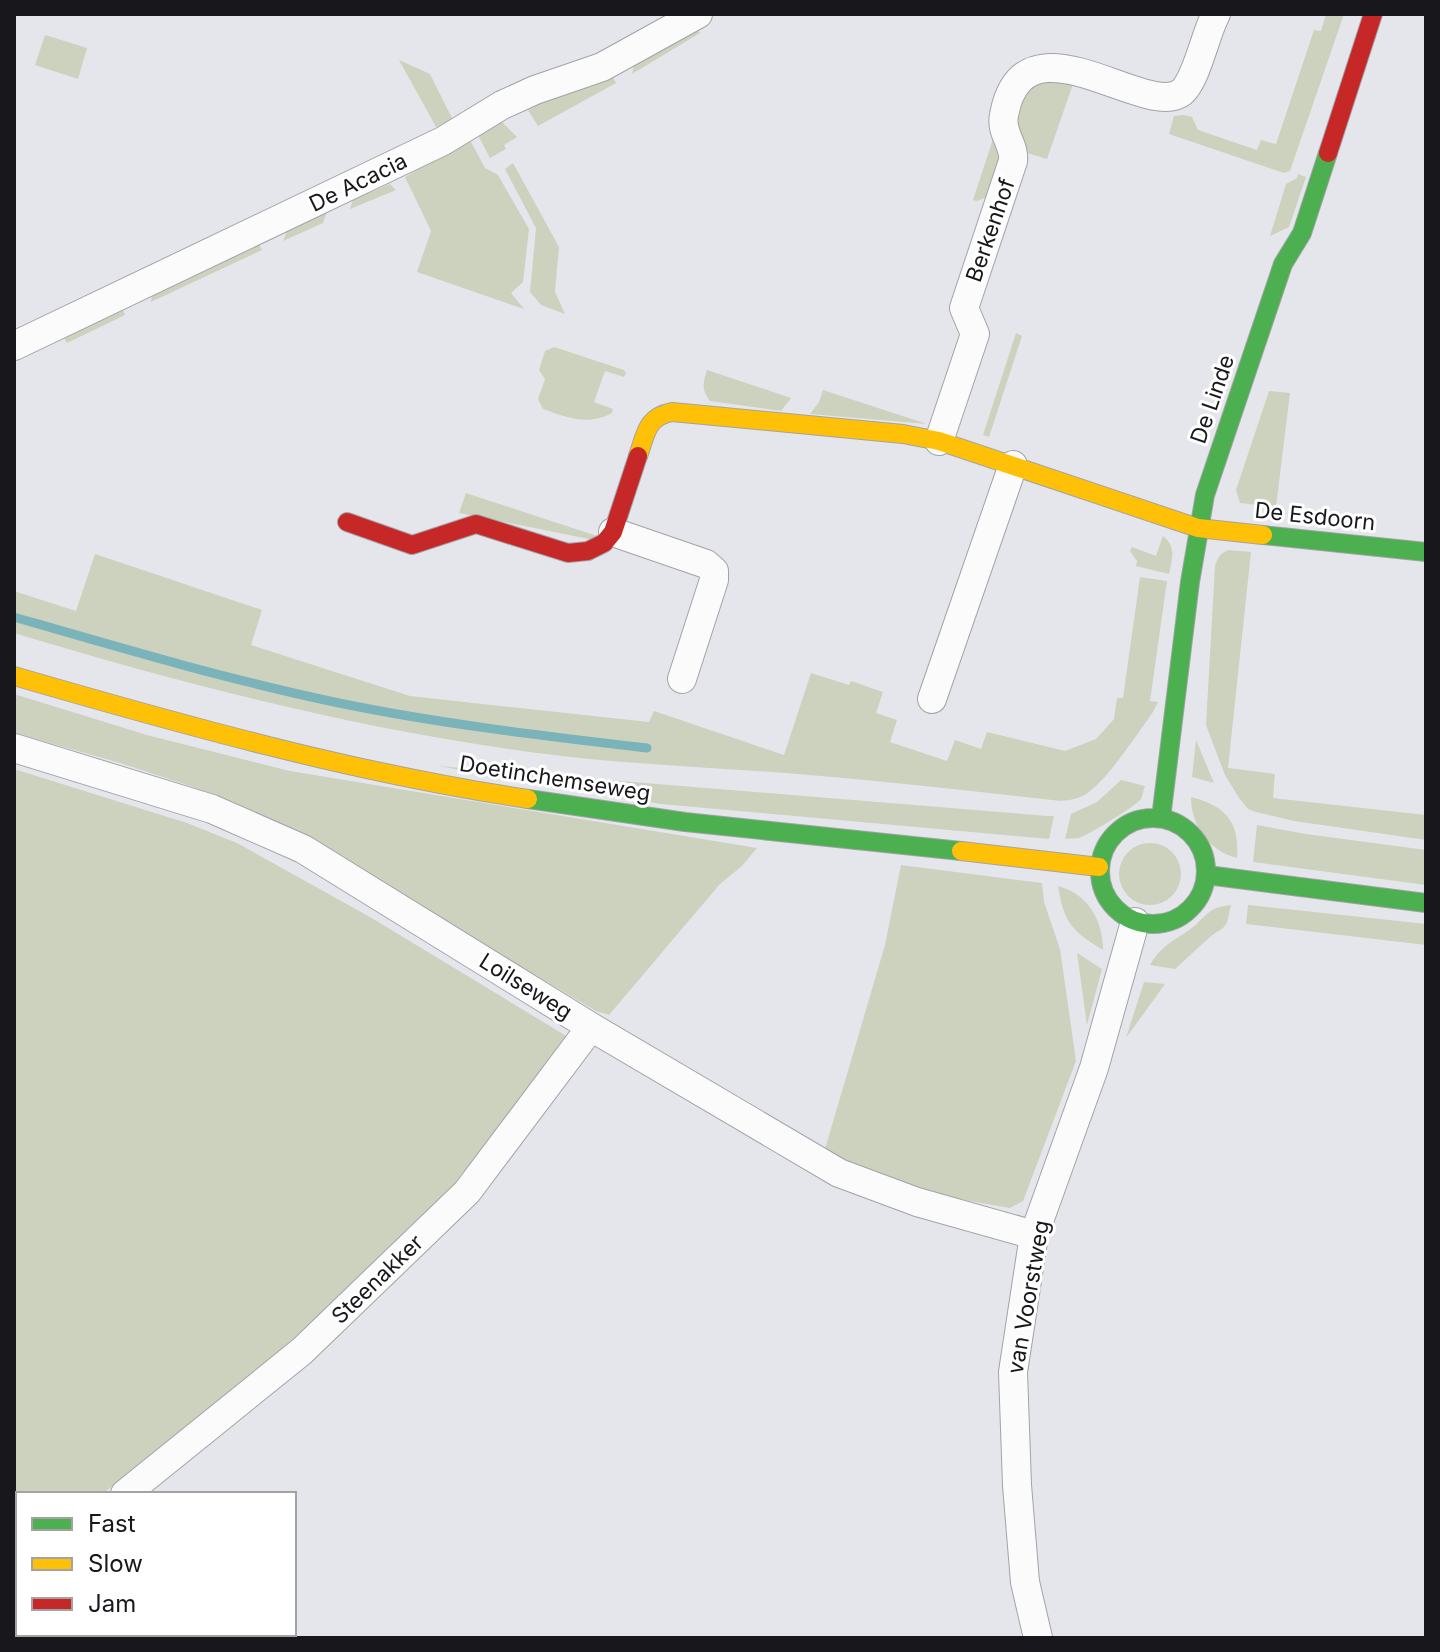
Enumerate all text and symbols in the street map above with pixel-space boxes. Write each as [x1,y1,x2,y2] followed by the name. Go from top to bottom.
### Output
[305,147,411,217] street label: De Acacia
[960,175,1020,285] street label: Berkenhof
[1185,351,1239,447] street label: De Linde
[1253,497,1377,535] street label: De Esdoorn
[458,750,652,806] street label: Doetinchemseweg
[475,947,577,1025] street label: Loilseweg
[1002,1218,1054,1376] street label: van Voorstweg
[326,1229,428,1329] street label: Steenakker
[16,1492,296,1636] legend
[88,1509,136,1538] text: Fast
[88,1549,143,1578] text: Slow
[88,1589,136,1618] text: Jam

